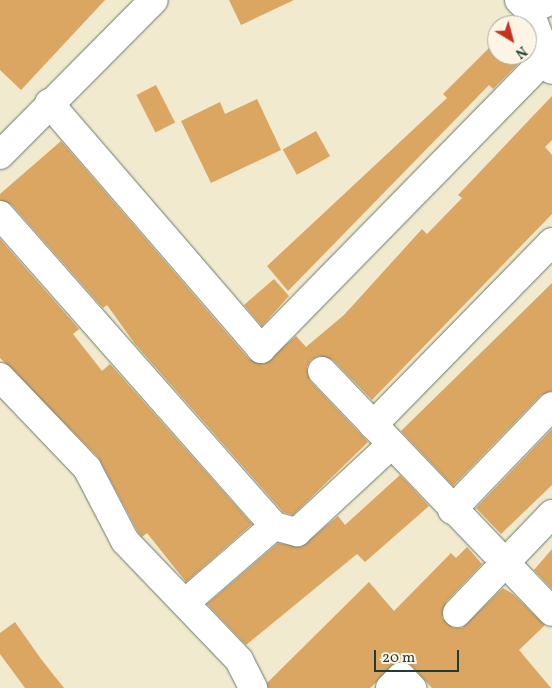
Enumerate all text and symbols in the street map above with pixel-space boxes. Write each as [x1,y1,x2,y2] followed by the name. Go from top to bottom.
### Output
[487,15,537,65] north arrow
[511,41,531,62] text: N
[377,640,462,672] scale bar
[382,648,415,669] text: 20 m

